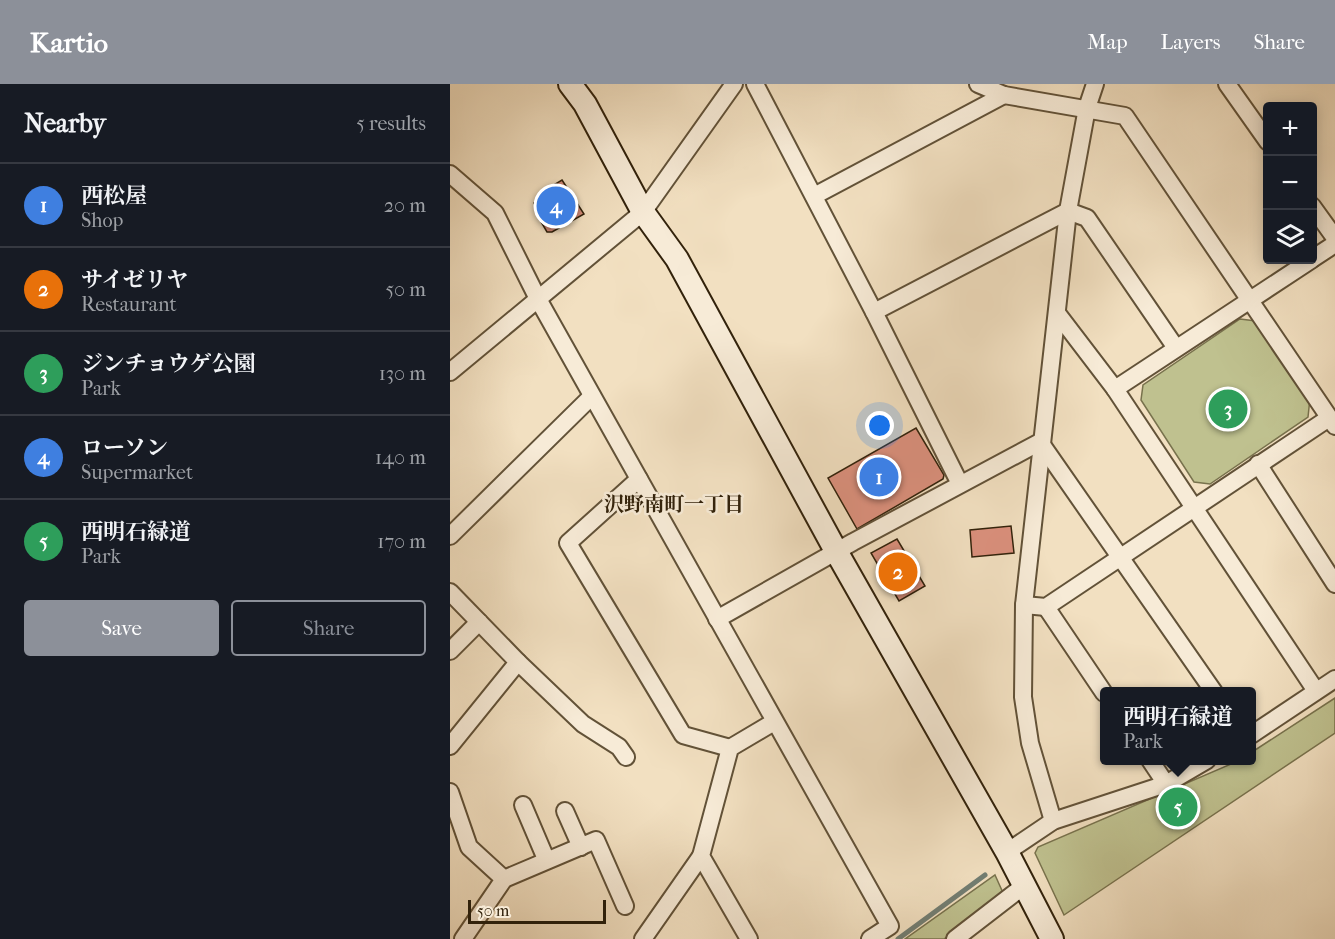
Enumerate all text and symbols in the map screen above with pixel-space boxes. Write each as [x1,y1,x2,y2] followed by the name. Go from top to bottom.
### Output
[30,26,108,59] text: Kartio
[1087,30,1128,54] text: Map
[1161,30,1220,54] text: Layers
[1253,30,1305,54] text: Share
[1263,102,1317,264] map controls
[1263,102,1317,156] button: +
[24,108,106,139] text: Nearby
[356,112,426,135] text: 5 results
[1263,156,1317,210] button: −
[81,183,147,209] text: 西松屋
[536,184,576,228] pin: 4
[40,194,47,217] text: 1
[384,194,426,217] text: 20 m
[81,209,123,232] text: Shop
[1263,210,1317,264] button: layers
[81,267,188,293] text: サイゼリヤ
[38,278,49,301] text: 2
[385,278,426,301] text: 50 m
[81,293,177,316] text: Restaurant
[81,351,256,377] text: ジンチョウゲ公園
[39,362,48,385] text: 3
[379,362,426,385] text: 130 m
[81,377,121,400] text: Park
[1208,386,1248,432] pin: 3
[865,411,894,440] your location
[81,435,168,461] text: ローソン
[38,446,49,469] text: 4
[375,446,426,469] text: 140 m
[860,454,898,500] pin: 1
[81,461,193,484] text: Supermarket
[604,493,744,516] district label: 沢野南町一丁目
[81,519,191,545] text: 西明石緑道
[39,530,48,553] text: 5
[377,530,426,553] text: 170 m
[81,545,121,568] text: Park
[878,550,918,594] pin: 2
[24,600,219,656] button: Save
[231,600,426,656] button: Share
[1100,687,1256,765] popup
[1123,704,1233,730] text: 西明石緑道
[1123,730,1163,753] text: Park
[1158,784,1198,830] pin: 5
[468,897,606,924] scale bar
[477,901,509,920] text: 50 m

